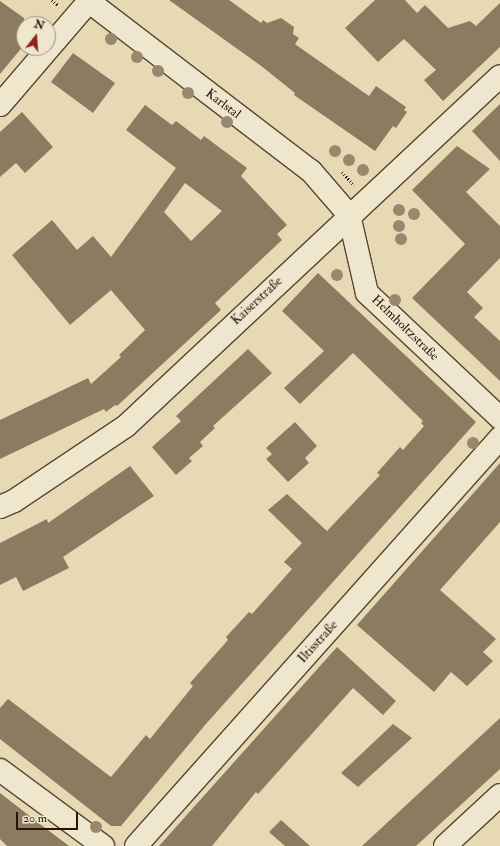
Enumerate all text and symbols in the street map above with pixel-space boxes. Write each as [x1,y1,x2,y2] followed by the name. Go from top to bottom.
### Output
[16,16,56,56] north arrow
[33,17,46,33] text: N
[202,86,244,122] street label: Karlstal
[228,273,286,329] street label: Kaiserstraße
[368,292,442,364] street label: Helmholtzstraße
[295,617,341,667] street label: Iltisstraße
[18,804,80,830] scale bar
[23,811,47,826] text: 20 m

